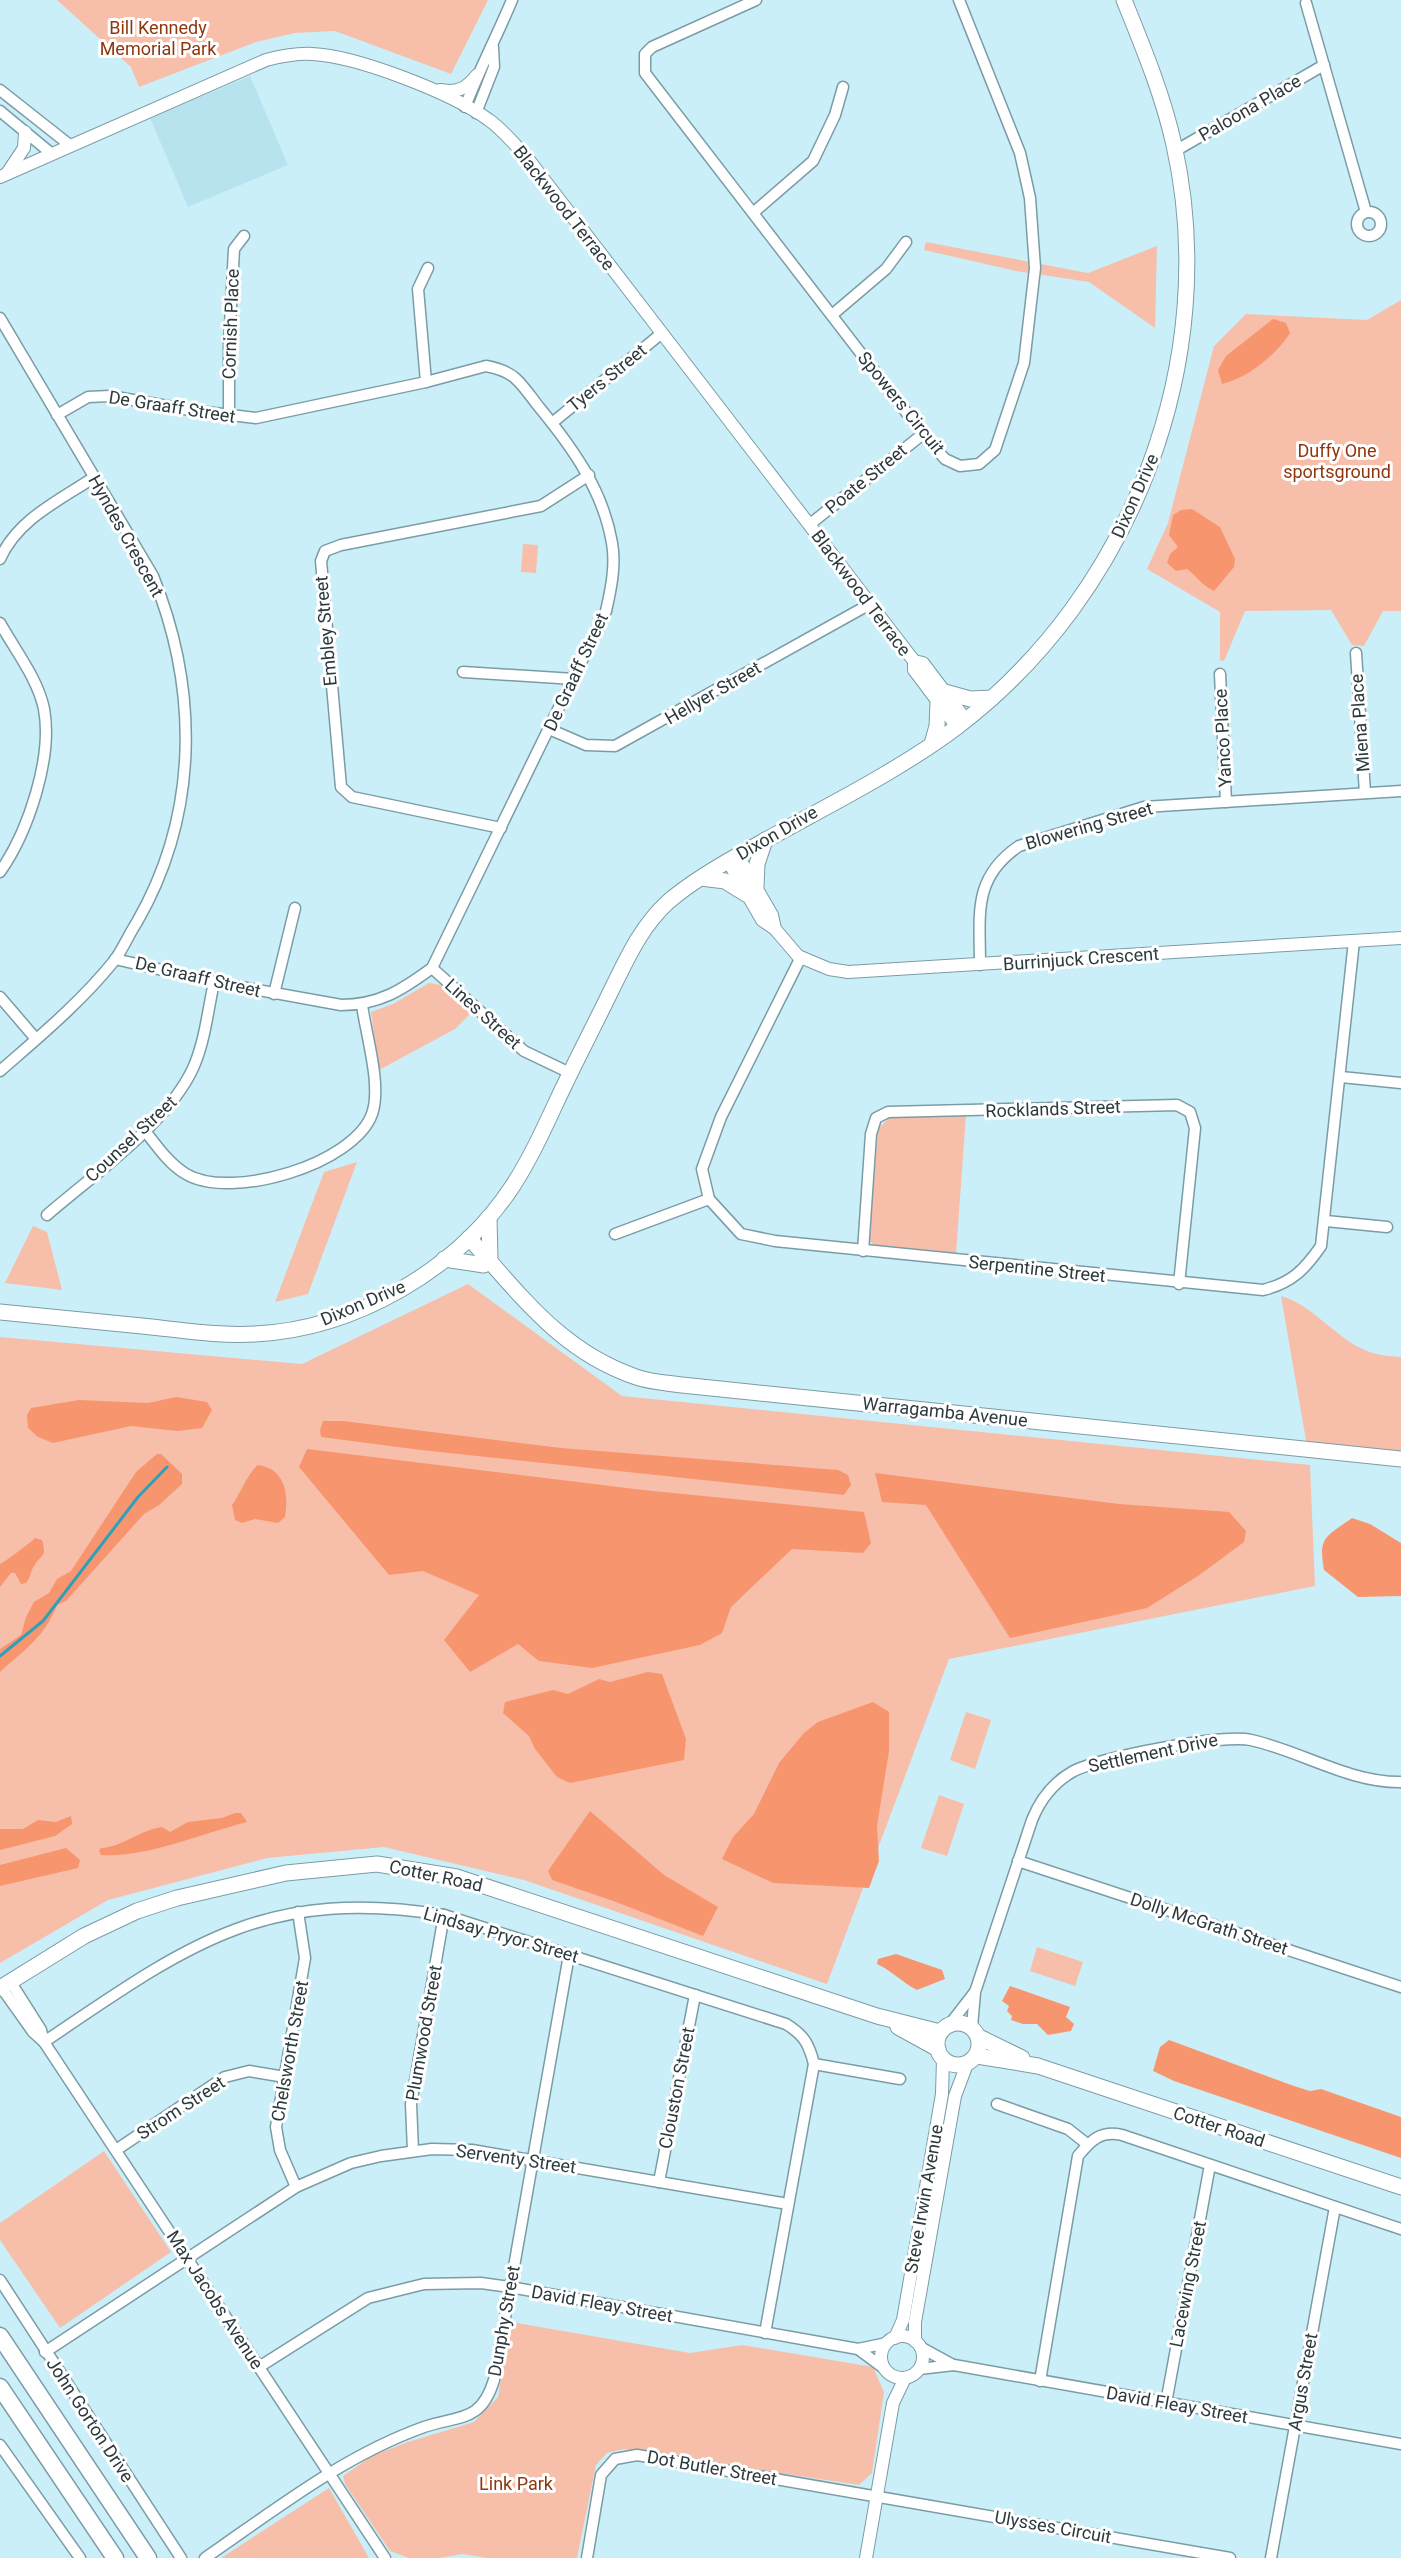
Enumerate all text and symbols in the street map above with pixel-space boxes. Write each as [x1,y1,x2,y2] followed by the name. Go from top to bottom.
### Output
[100,17,217,59] park label: Bill Kennedy Memorial Park
[1195,70,1305,145] street label: Paloona Place
[509,141,620,274] street label: Blackwood Terrace
[218,268,243,380] street label: Cornish Place
[563,339,650,416] street label: Tyers Street
[854,347,949,458] street label: Spowers Circuit
[107,386,237,427] street label: De Graaff Street
[821,439,911,518] street label: Poate Street
[1283,440,1391,482] park label: Duffy One sportsground
[1107,450,1162,541] street label: Dixon Drive
[84,471,169,600] street label: Hyndes Crescent
[807,526,916,660] street label: Blackwood Terrace
[310,575,341,687] street label: Embley Street
[539,609,612,734] street label: De Graaff Street
[661,657,764,728] street label: Hellyer Street
[1346,673,1373,773] street label: Miena Place
[1209,688,1236,788] street label: Yanco Place
[1023,797,1155,854] street label: Blowering Street
[733,801,821,864] street label: Dixon Drive
[1002,943,1160,974] street label: Burrinjuck Crescent
[133,952,263,1001] street label: De Graaff Street
[441,974,526,1053] street label: Lines Street
[81,1091,181,1186] street label: Counsel Street
[985,1096,1121,1121] street label: Rocklands Street
[968,1251,1107,1286] street label: Serpentine Street
[317,1275,408,1330] street label: Dixon Drive
[861,1392,1029,1431] street label: Warragamba Avenue
[1086,1729,1220,1777] street label: Settlement Drive
[387,1855,485,1896] street label: Cotter Road
[1128,1888,1291,1959] street label: Dolly McGrath Street
[421,1902,581,1967] street label: Lindsay Pryor Street
[401,1963,446,2102] street label: Plumwood Street
[267,1979,312,2123] street label: Chelsworth Street
[654,2025,699,2151] street label: Clouston Street
[133,2071,229,2144] street label: Strom Street
[1171,2102,1268,2151] street label: Cotter Road
[900,2123,947,2275] street label: Steve Irwin Avenue
[455,2140,578,2177] street label: Serventy Street
[1165,2219,1210,2349] street label: Lacewing Street
[163,2226,268,2373] street label: Max Jacobs Avenue
[483,2264,524,2378] street label: Dunphy Street
[530,2281,675,2326] street label: David Fleay Street
[1284,2331,1321,2432] street label: Argus Street
[42,2353,139,2486] street label: John Gorton Drive
[1105,2382,1250,2427] street label: David Fleay Street
[646,2446,779,2489] street label: Dot Butler Street
[479,2473,554,2494] park label: Link Park
[993,2506,1113,2547] street label: Ulysses Circuit

